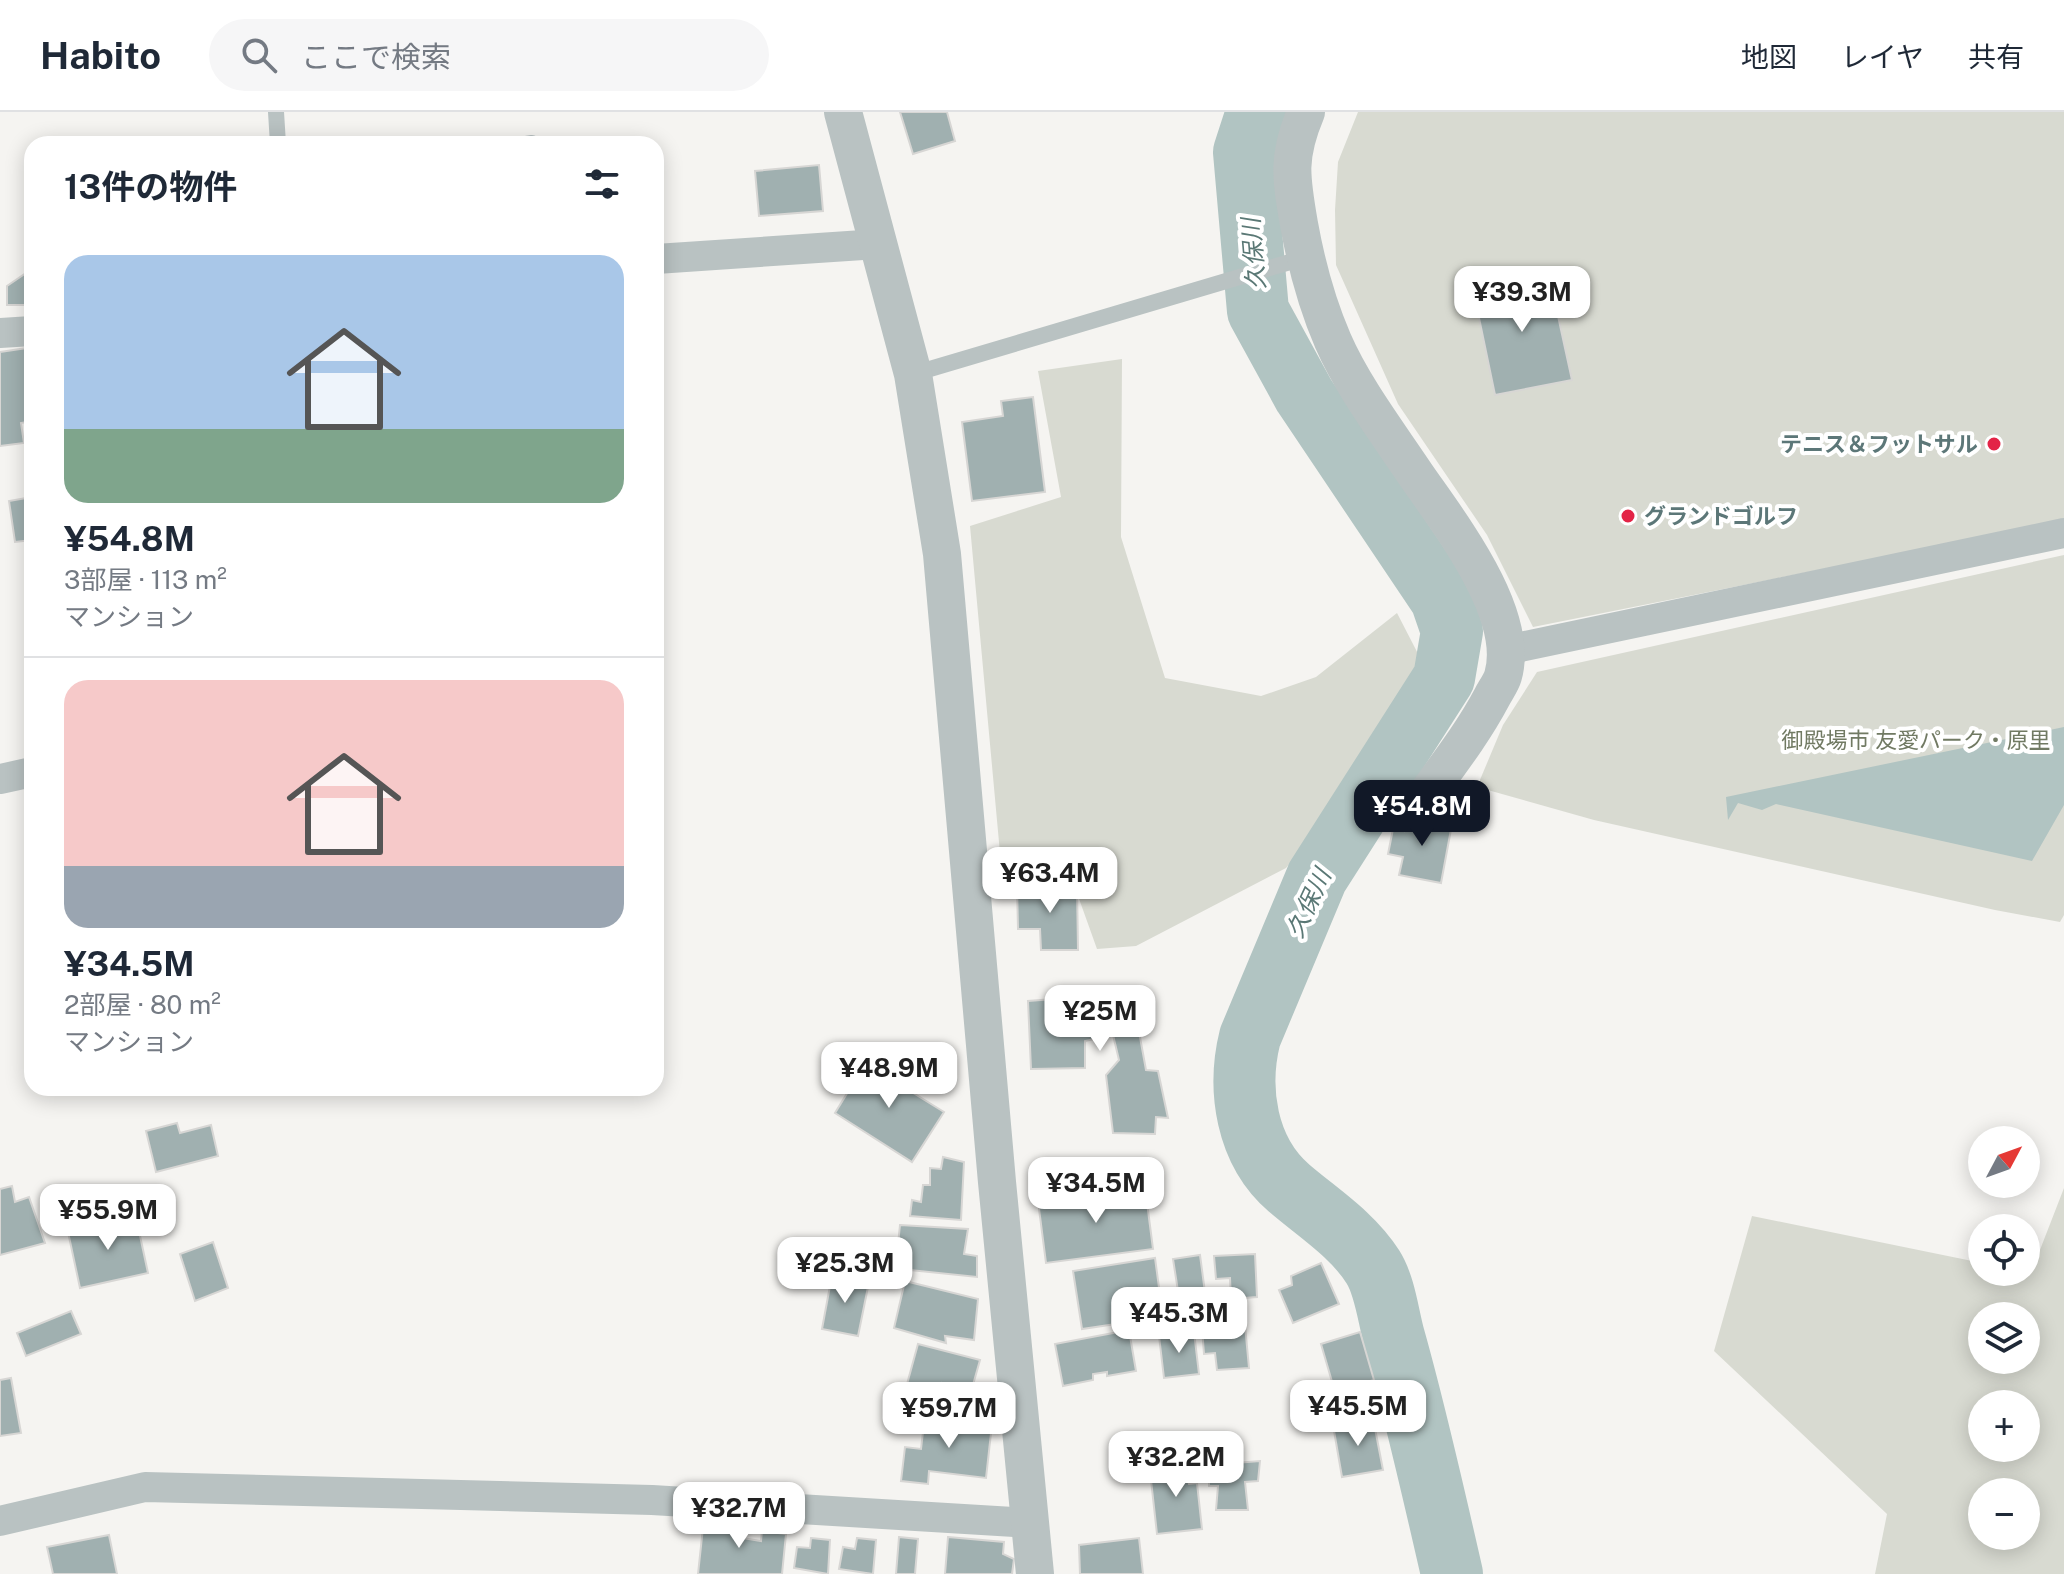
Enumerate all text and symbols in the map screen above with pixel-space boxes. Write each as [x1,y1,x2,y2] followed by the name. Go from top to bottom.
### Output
[209,19,769,91] search box
[40,33,161,78] text: Habito
[237,33,281,77] icon: search
[301,39,451,75] text: ここで検索
[1741,40,1797,73] text: 地図
[1841,40,1924,73] text: レイヤ
[1968,40,2024,73] text: 共有
[580,162,624,206] icon: filters
[64,167,237,207] text: 13件の物件
[1236,214,1270,291] water label: 久保川
[1457,266,1587,334] pin: ¥39.3M
[1472,276,1572,307] text: ¥39.3M
[272,307,416,451] icon: home
[1780,431,1978,457] place label: テニス＆フットサル
[1985,435,2003,453] marker: テニス＆フットサル
[1644,503,1798,529] place label: グランドゴルフ
[1619,507,1637,525] marker: グランドゴルフ
[64,519,195,559] text: ¥54.8M
[64,564,227,595] text: 3部屋 · 113 m²
[64,601,194,632] text: マンション
[1782,727,2050,753] park label: 御殿場市 友愛パーク・原里
[272,732,416,876] icon: home
[1357,780,1487,848] pin: ¥54.8M
[1372,790,1472,821] text: ¥54.8M
[985,847,1115,915] pin: ¥63.4M
[1000,857,1100,888] text: ¥63.4M
[1280,862,1337,942] water label: 久保川
[64,944,195,984] text: ¥34.5M
[1053,985,1147,1053] pin: ¥25M
[64,989,221,1020] text: 2部屋 · 80 m²
[1062,995,1138,1026] text: ¥25M
[64,1026,194,1057] text: マンション
[824,1042,954,1110] pin: ¥48.9M
[839,1052,939,1083] text: ¥48.9M
[1968,1126,2040,1198] north arrow
[1968,1126,2040,1550] map controls
[1031,1157,1161,1225] pin: ¥34.5M
[1046,1167,1146,1198] text: ¥34.5M
[43,1184,173,1252] pin: ¥55.9M
[58,1194,158,1225] text: ¥55.9M
[1968,1214,2040,1286] button: locate
[780,1237,910,1305] pin: ¥25.3M
[795,1247,895,1278] text: ¥25.3M
[1114,1287,1244,1355] pin: ¥45.3M
[1129,1297,1229,1328] text: ¥45.3M
[1968,1302,2040,1374] button: layers
[1293,1380,1423,1448] pin: ¥45.5M
[884,1382,1014,1450] pin: ¥59.7M
[1308,1390,1408,1421] text: ¥45.5M
[1968,1390,2040,1462] button: +
[901,1392,997,1423] text: ¥59.7M
[1111,1431,1241,1499] pin: ¥32.2M
[1127,1441,1225,1472] text: ¥32.2M
[1968,1478,2040,1550] button: −
[674,1482,804,1550] pin: ¥32.7M
[691,1492,787,1523] text: ¥32.7M

